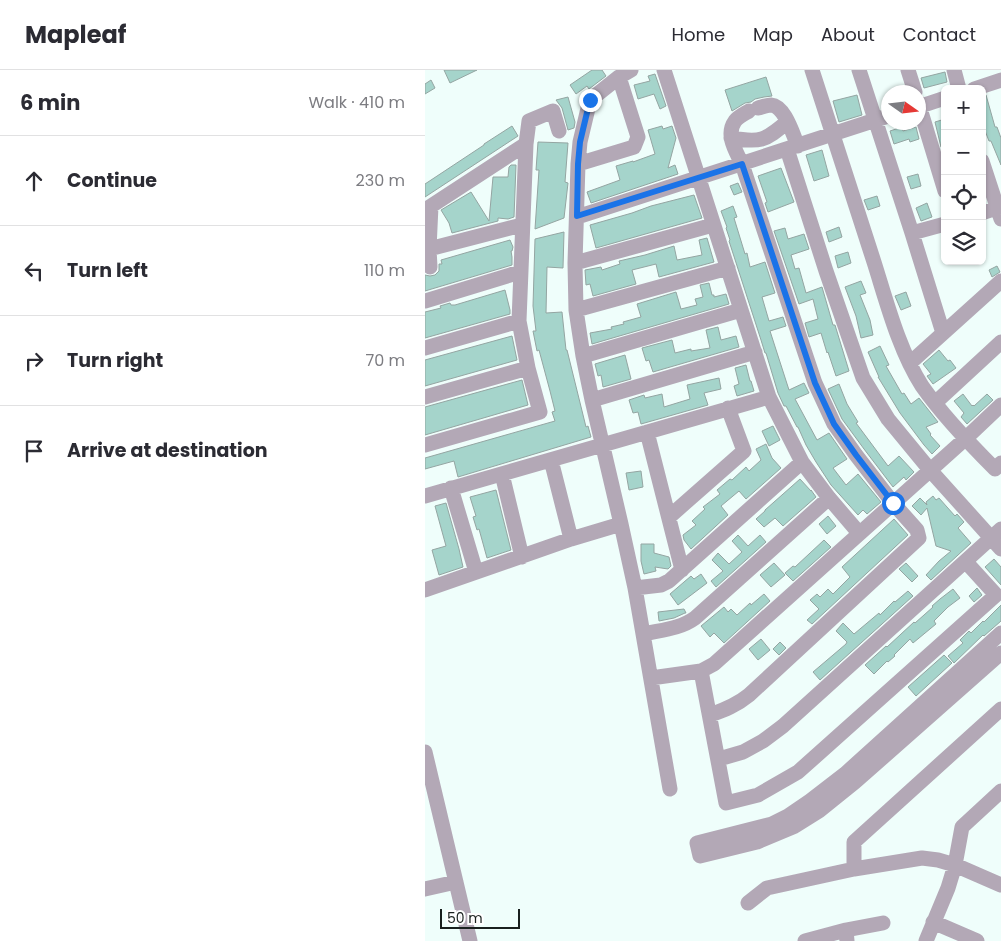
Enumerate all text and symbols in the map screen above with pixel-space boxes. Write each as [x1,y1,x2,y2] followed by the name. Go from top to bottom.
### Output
[25,18,126,51] text: Mapleaf
[671,22,725,47] text: Home
[753,22,793,47] text: Map
[821,22,875,47] text: About
[903,22,976,47] text: Contact
[881,85,926,130] north arrow
[941,85,986,265] map controls
[941,85,986,130] button: +
[20,88,80,117] text: 6 min
[579,89,602,112] route end
[308,91,405,114] text: Walk · 410 m
[941,130,986,175] button: −
[20,167,48,195] icon: ahead
[67,167,157,194] text: Continue
[356,169,405,192] text: 230 m
[941,175,986,220] button: locate
[941,220,986,265] button: layers
[20,257,48,285] icon: left
[67,257,148,284] text: Turn left
[364,259,405,282] text: 110 m
[20,347,48,375] icon: right
[67,347,163,374] text: Turn right
[365,349,405,372] text: 70 m
[20,437,48,465] icon: arrive
[67,437,268,464] text: Arrive at destination
[882,492,905,515] route start
[440,906,520,929] scale bar
[447,908,483,928] text: 50 m

